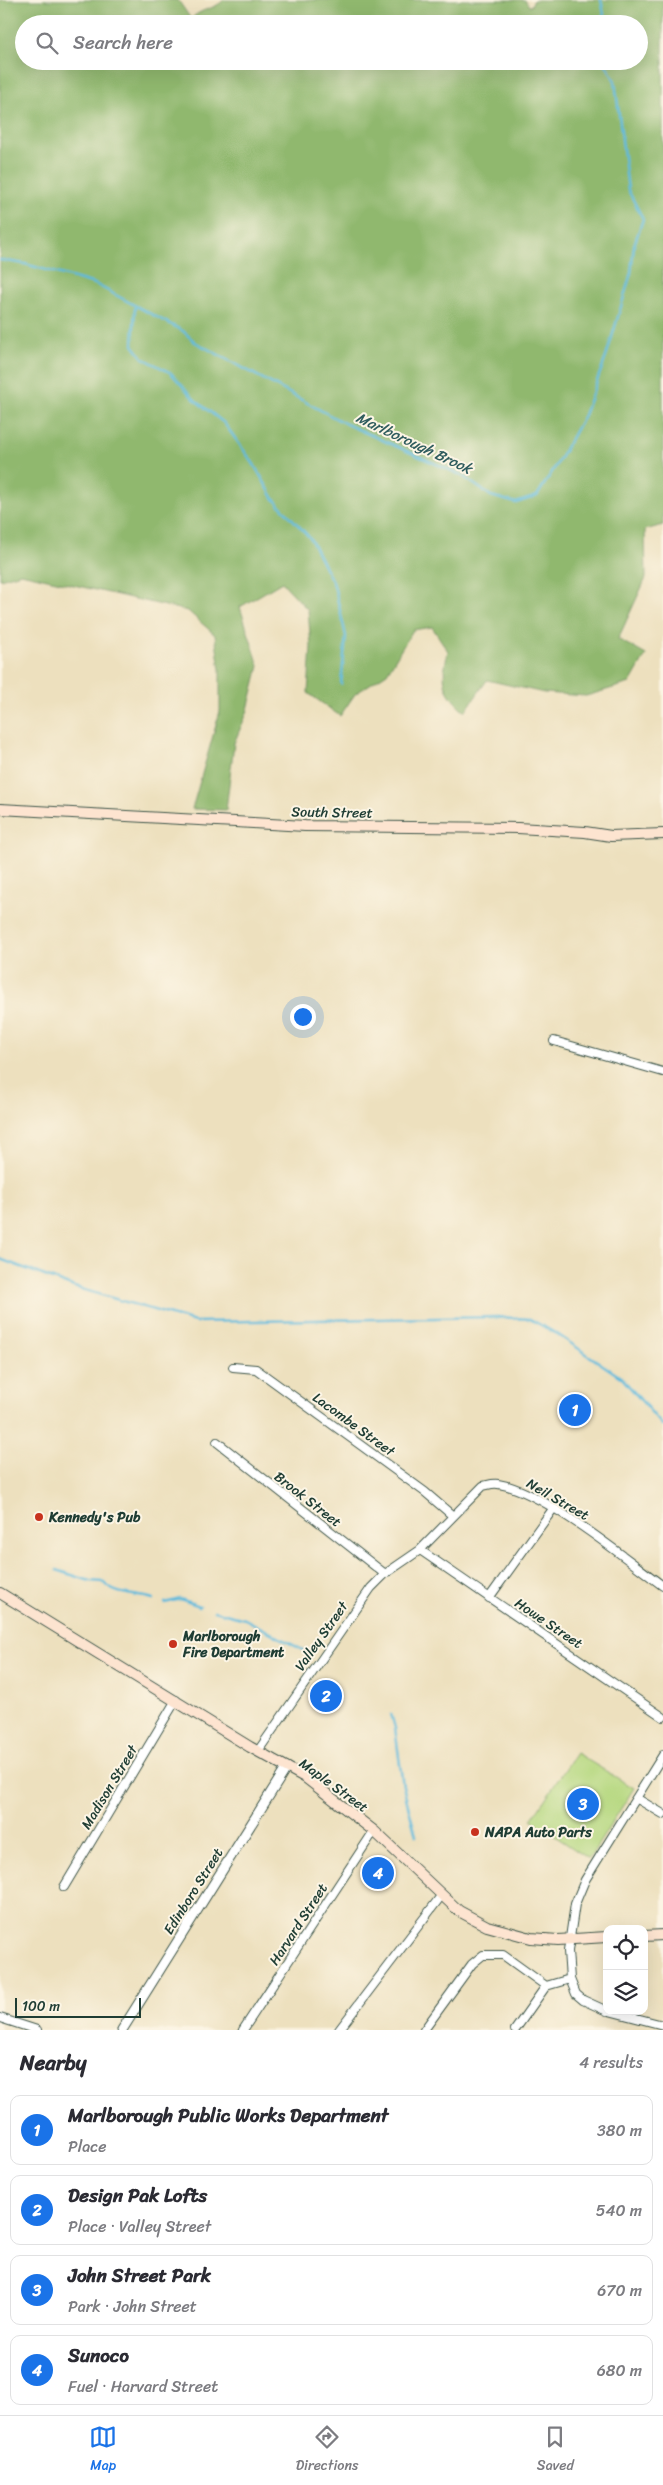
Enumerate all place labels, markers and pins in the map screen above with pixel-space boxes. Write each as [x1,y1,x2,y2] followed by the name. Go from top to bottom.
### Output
[559,1391,591,1429] pin: 1
[48,1505,141,1530] place label: Kennedy's Pub
[33,1511,45,1523] marker: Kennedy's Pub
[182,1624,285,1665] place label: Marlborough Fire Department
[167,1638,179,1650] marker: Marlborough Fire Department
[310,1677,342,1715] pin: 2
[567,1785,599,1823] pin: 3
[484,1820,592,1845] place label: NAPA Auto Parts
[469,1826,481,1838] marker: NAPA Auto Parts
[362,1854,394,1892] pin: 4

